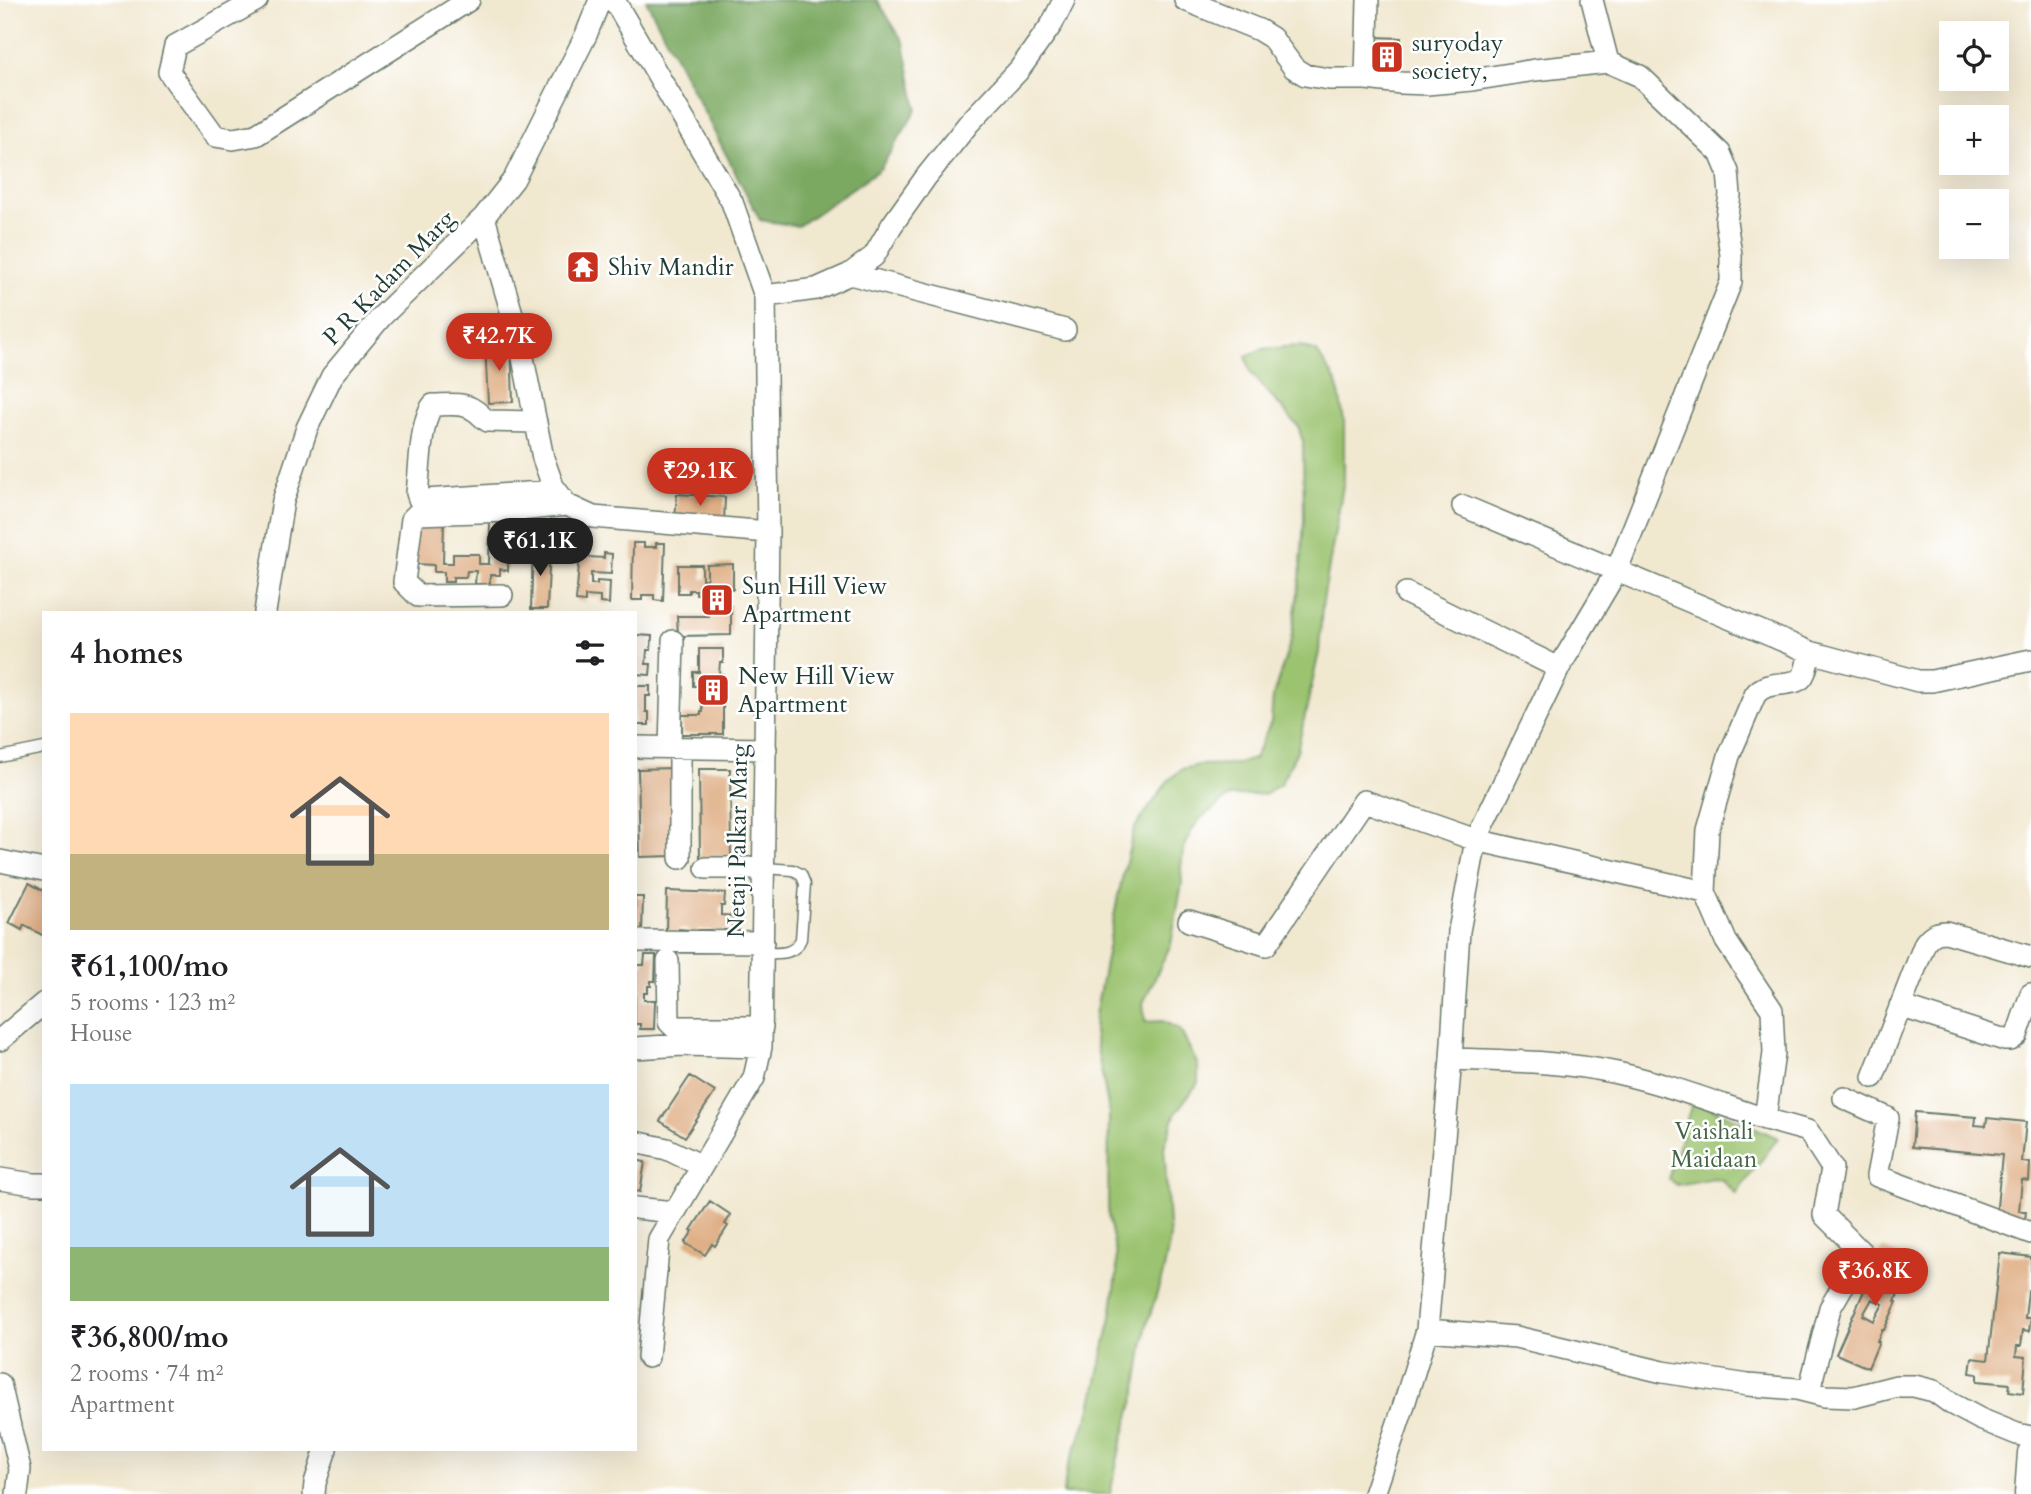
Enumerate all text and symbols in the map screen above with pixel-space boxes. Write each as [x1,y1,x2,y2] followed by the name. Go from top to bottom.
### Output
[1939,21,2009,259] map controls
[1939,21,2009,91] button: locate
[1412,27,1504,88] place label: suryoday society,
[1368,38,1406,76] building icon: suryoday society,
[1939,105,2009,175] button: +
[1939,189,2009,259] button: −
[316,202,463,353] street label: P R Kadam Marg
[564,248,602,286] temple icon: Shiv Mandir
[608,251,734,284] place label: Shiv Mandir
[442,314,556,373] pin: ₹42.7K
[462,320,536,351] text: ₹42.7K
[643,448,757,508] pin: ₹29.1K
[663,455,737,486] text: ₹29.1K
[483,518,597,578] pin: ₹61.1K
[503,525,577,556] text: ₹61.1K
[742,570,887,631] place label: Sun Hill View Apartment
[698,581,736,619] building icon: Sun Hill View Apartment
[70,633,183,674] text: 4 homes
[571,634,609,672] icon: filters
[738,660,895,721] place label: New Hill View Apartment
[694,671,732,709] building icon: New Hill View Apartment
[720,743,756,938] street label: Netaji Palkar Marg
[277,758,403,884] icon: home
[70,946,229,987] text: ₹61,100/mo
[70,987,235,1018] text: 5 rooms · 123 m²
[70,1018,132,1049] text: House
[1671,1115,1758,1176] park label: Vaishali Maidaan
[277,1129,403,1255] icon: home
[1818,1248,1932,1308] pin: ₹36.8K
[1838,1255,1912,1286] text: ₹36.8K
[70,1317,229,1358] text: ₹36,800/mo
[70,1358,223,1389] text: 2 rooms · 74 m²
[70,1389,174,1420] text: Apartment

